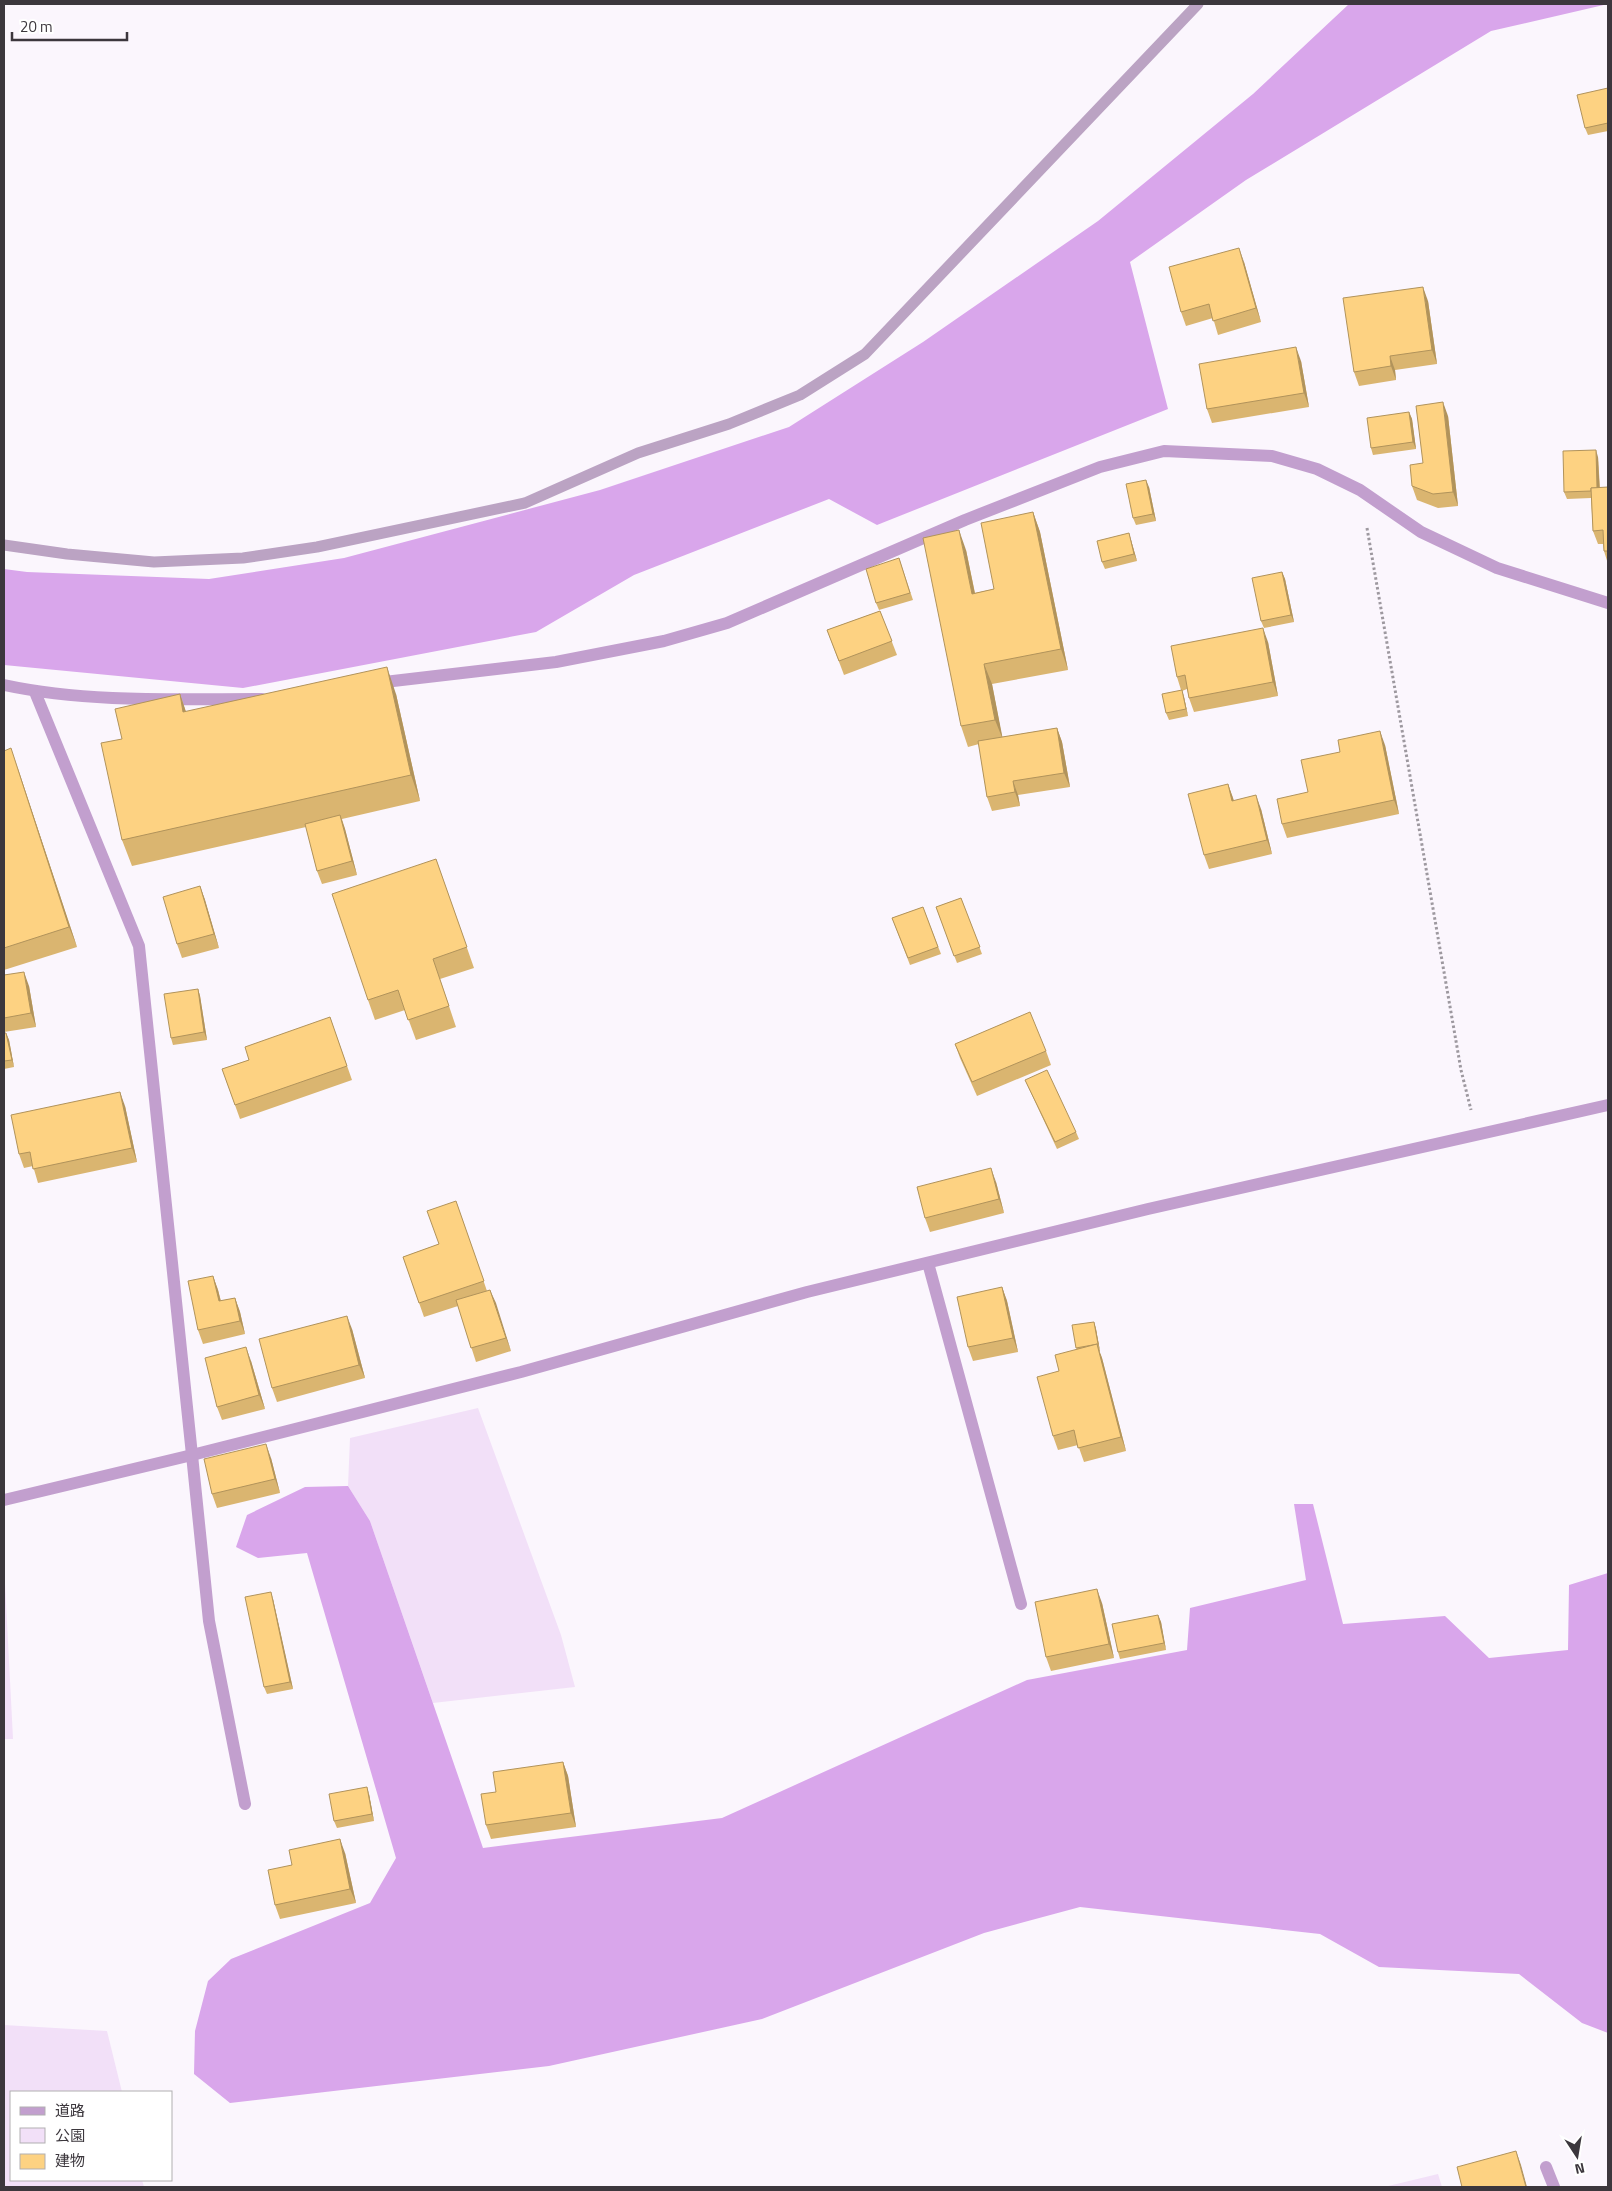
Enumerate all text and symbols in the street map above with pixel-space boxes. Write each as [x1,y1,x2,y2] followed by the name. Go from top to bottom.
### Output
[12,10,128,42] scale bar
[20,15,53,38] text: 20 m
[10,2091,172,2181] legend
[55,2099,85,2122] text: 道路
[55,2124,85,2147] text: 公園
[1552,2131,1602,2181] north arrow
[55,2149,85,2172] text: 建物
[1573,2158,1587,2180] text: N

